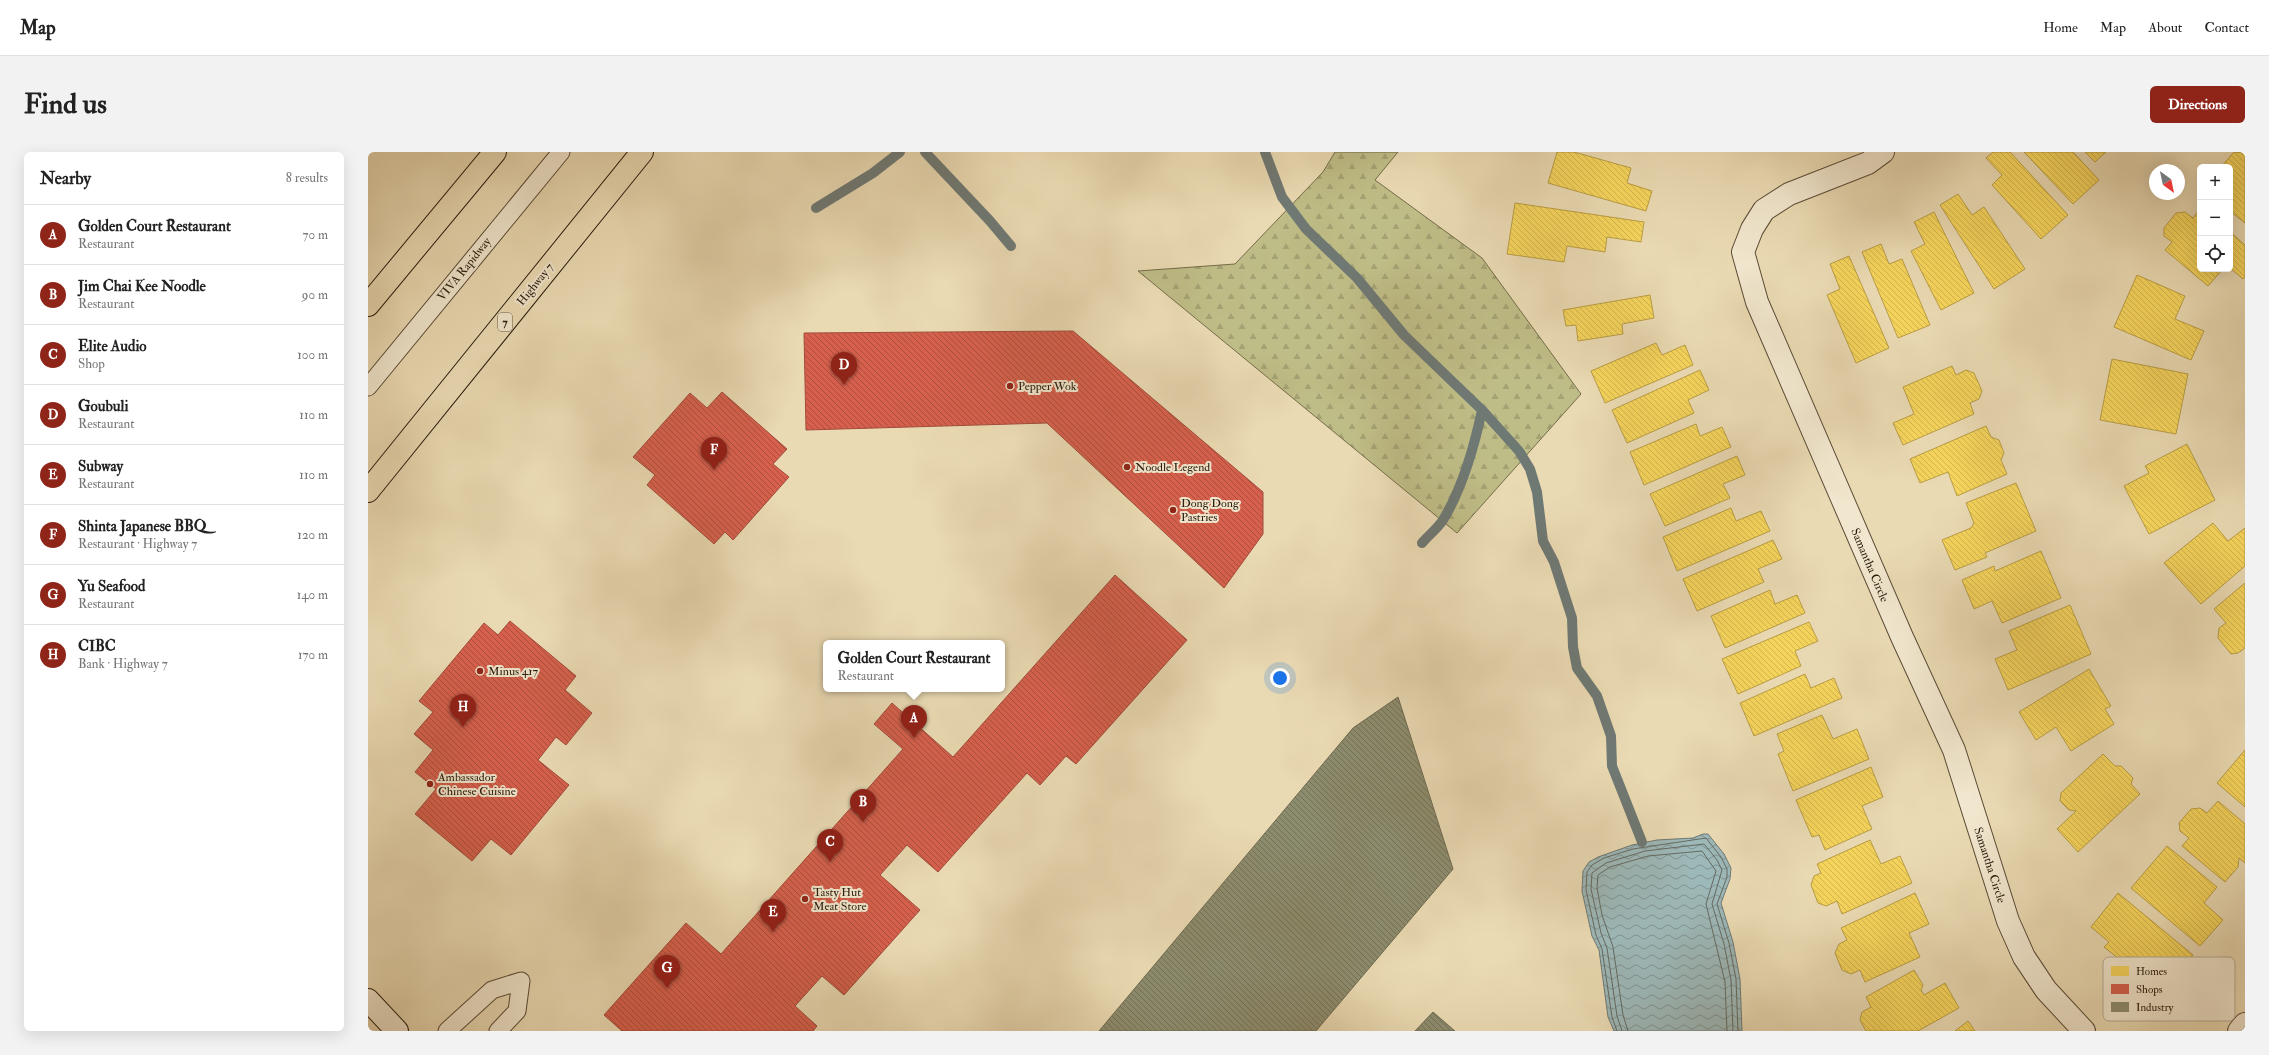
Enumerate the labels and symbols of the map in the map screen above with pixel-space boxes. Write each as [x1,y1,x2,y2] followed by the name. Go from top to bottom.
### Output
[2149,164,2185,200] north arrow
[434,234,495,304] street label: VIVA Rapidway
[514,260,557,309] street label: Highway 7
[498,313,512,331] road number: 7
[831,352,857,385] pin: D
[1018,379,1077,394] place label: Pepper Wok
[1005,381,1015,391] marker: Pepper Wok
[701,437,727,470] pin: F
[1135,460,1210,475] place label: Noodle Legend
[1122,462,1132,472] marker: Noodle Legend
[1181,496,1240,525] place label: Dong Dong Pastries
[1168,505,1178,515] marker: Dong Dong Pastries
[1847,526,1892,604] street label: Samantha Circle
[488,664,539,679] place label: Minus 417
[475,666,485,676] marker: Minus 417
[1270,668,1290,688] your location
[450,694,476,727] pin: H
[901,705,927,738] pin: A
[437,770,516,799] place label: Ambassador Chinese Cuisine
[425,779,435,789] marker: Ambassador Chinese Cuisine
[850,789,876,822] pin: B
[1970,825,2009,905] street label: Samantha Circle
[817,829,843,862] pin: C
[813,885,867,914] place label: Tasty Hut Meat Store
[800,894,810,904] marker: Tasty Hut Meat Store
[760,899,786,932] pin: E
[654,955,680,988] pin: G
[2103,957,2235,1021] legend
[2136,965,2167,978] text: Homes
[2136,983,2163,997] text: Shops
[2136,1001,2174,1015] text: Industry

